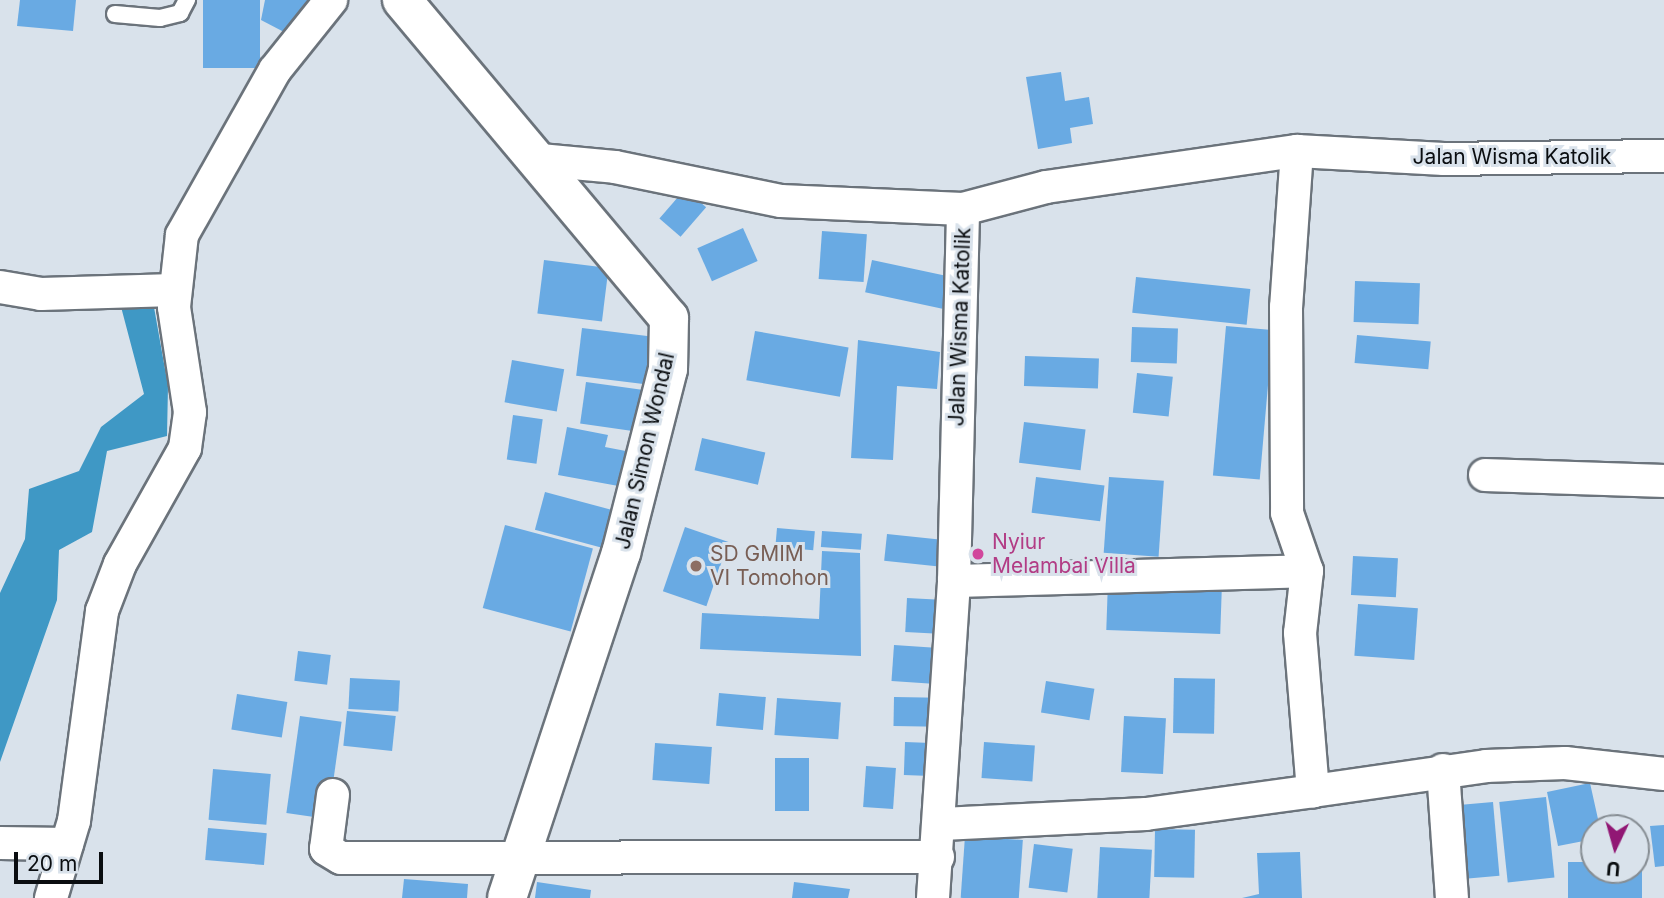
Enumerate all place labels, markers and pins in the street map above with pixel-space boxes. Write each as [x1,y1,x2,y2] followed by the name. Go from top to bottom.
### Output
[992,529,1136,579] place label: Nyiur Melambai Villa
[710,541,829,591] place label: SD GMIM VI Tomohon
[970,546,986,562] marker: Nyiur Melambai Villa
[688,558,704,574] marker: SD GMIM VI Tomohon

